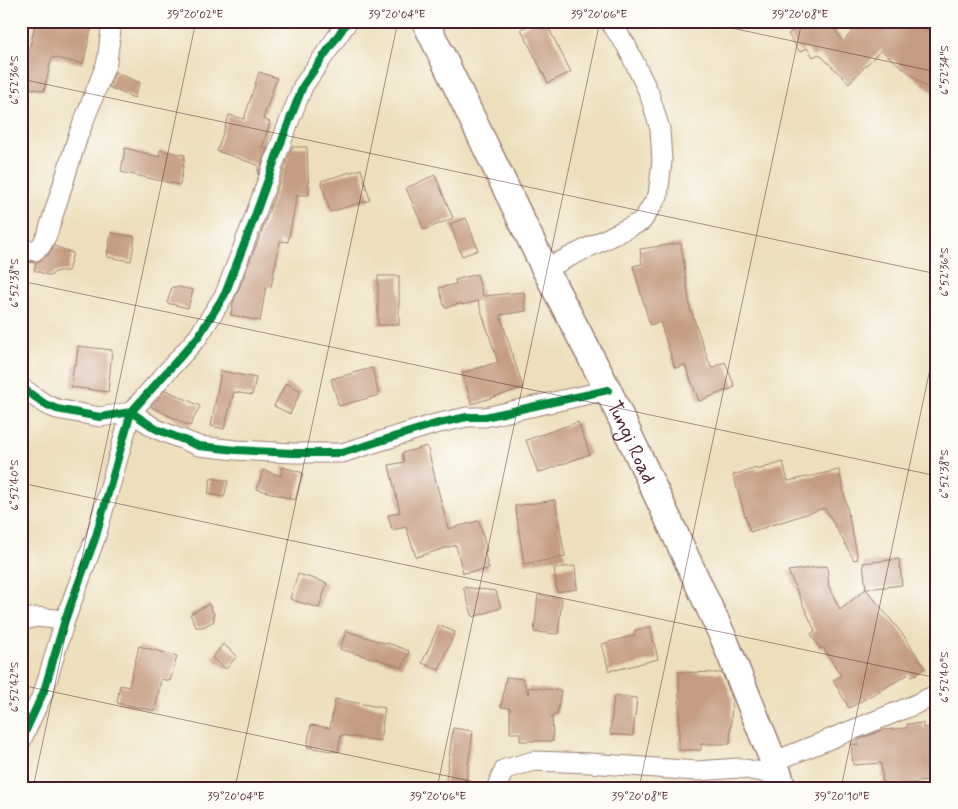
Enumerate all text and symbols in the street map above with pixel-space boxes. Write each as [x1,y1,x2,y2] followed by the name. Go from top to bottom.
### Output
[167,7,223,23] text: 39°20'02"E
[368,7,426,23] text: 39°20'04"E
[571,7,627,23] text: 39°20'06"E
[772,7,828,23] text: 39°20'08"E
[937,45,953,95] text: 6°52'34"S
[7,55,23,105] text: 6°52'36"S
[937,247,953,297] text: 6°52'36"S
[7,258,23,308] text: 6°52'38"S
[600,396,662,488] street label: Tungi Road
[937,449,953,499] text: 6°52'38"S
[7,459,23,511] text: 6°52'40"S
[937,651,953,703] text: 6°52'40"S
[7,661,23,712] text: 6°52'42"S
[207,789,265,805] text: 39°20'04"E
[410,789,466,805] text: 39°20'06"E
[612,789,668,805] text: 39°20'08"E
[814,789,870,805] text: 39°20'10"E

